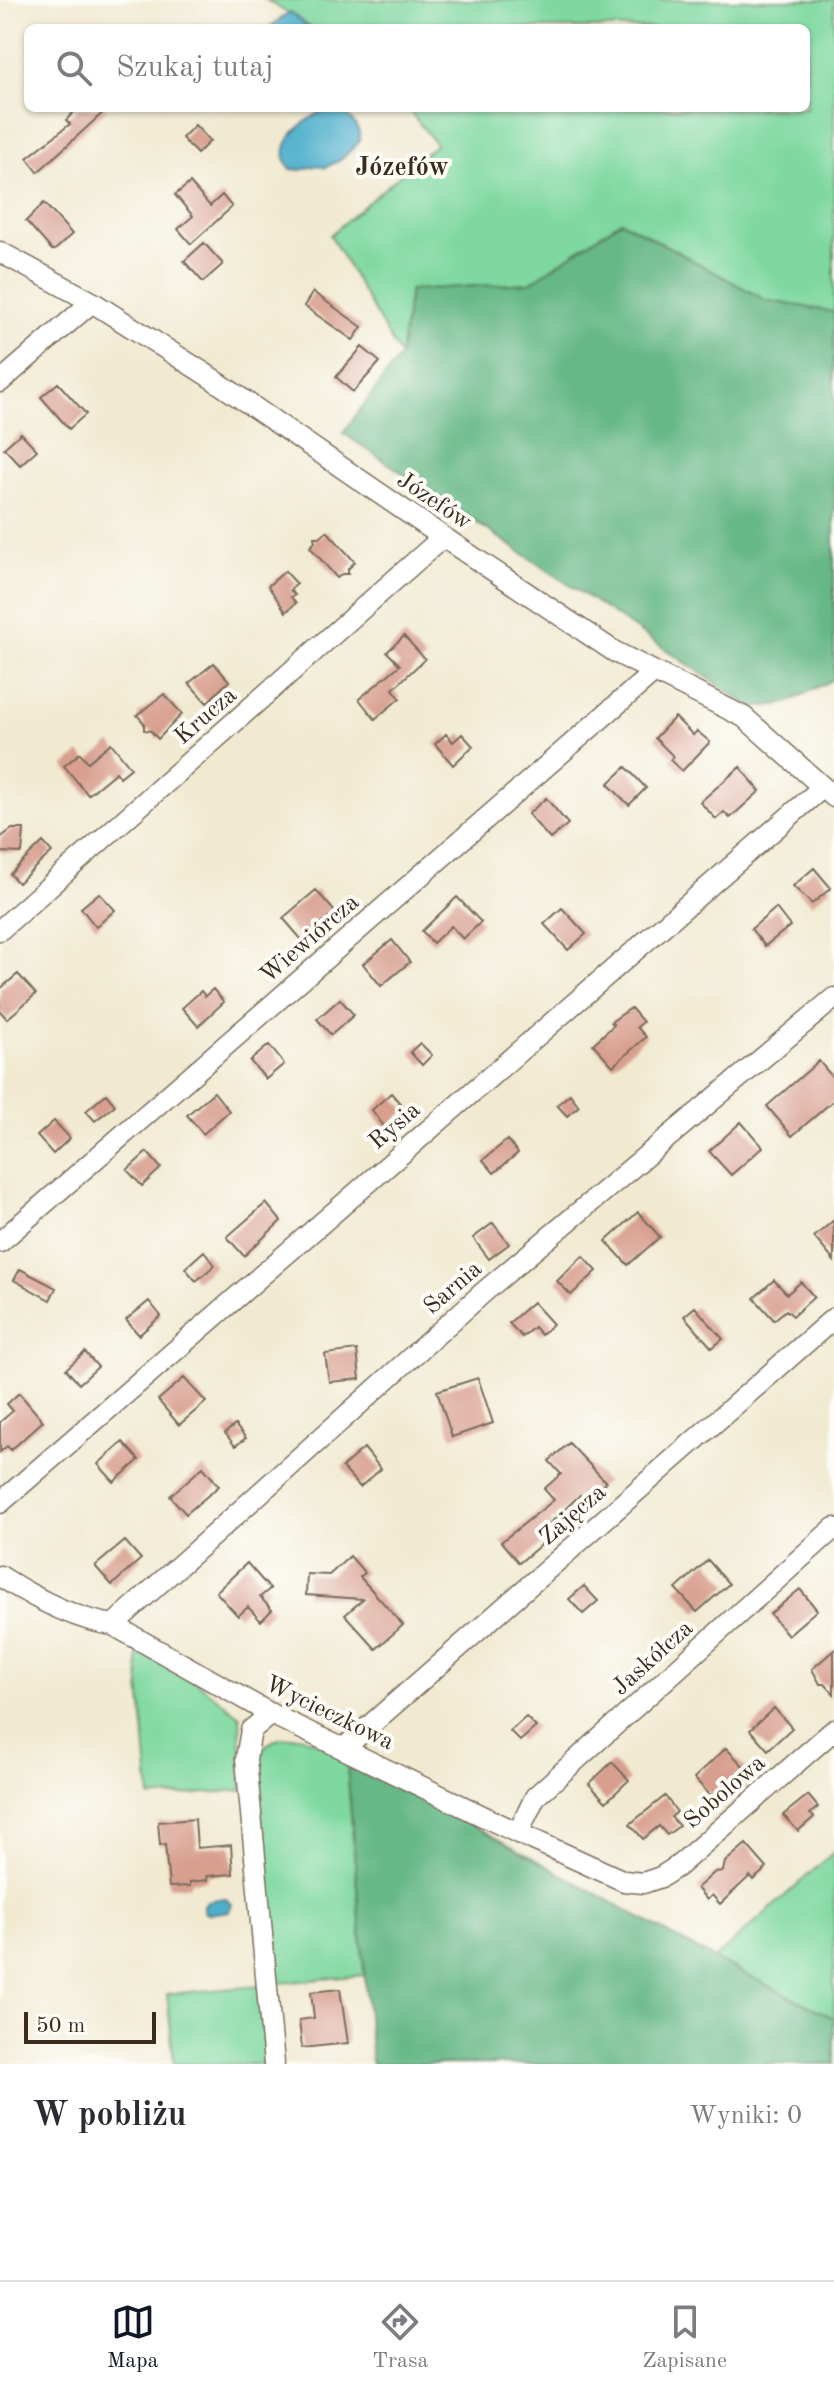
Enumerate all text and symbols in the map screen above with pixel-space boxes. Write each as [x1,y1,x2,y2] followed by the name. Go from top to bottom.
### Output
[24,24,810,112] search box
[52,46,96,90] icon: search
[116,53,274,83] text: Szukaj tutaj
[355,155,449,181] district label: Józefów
[392,468,476,535] street label: Józefów
[171,683,242,750] street label: Krucza
[256,890,364,989] street label: Wiewiórcza
[365,1098,425,1155] street label: Rysia
[420,1257,487,1320] street label: Sarnia
[536,1480,611,1551] street label: Zajęcza
[608,1616,698,1701] street label: Jaskółcza
[261,1672,397,1755] street label: Wycieczkowa
[680,1751,771,1834] street label: Sobolowa
[24,2008,156,2044] scale bar
[36,2015,85,2037] text: 50 m
[32,2099,187,2133] text: W pobliżu
[689,2103,802,2129] text: Wyniki: 0
[107,2300,158,2375] tab: Mapa
[372,2300,428,2375] tab: Trasa
[642,2300,727,2375] tab: Zapisane

